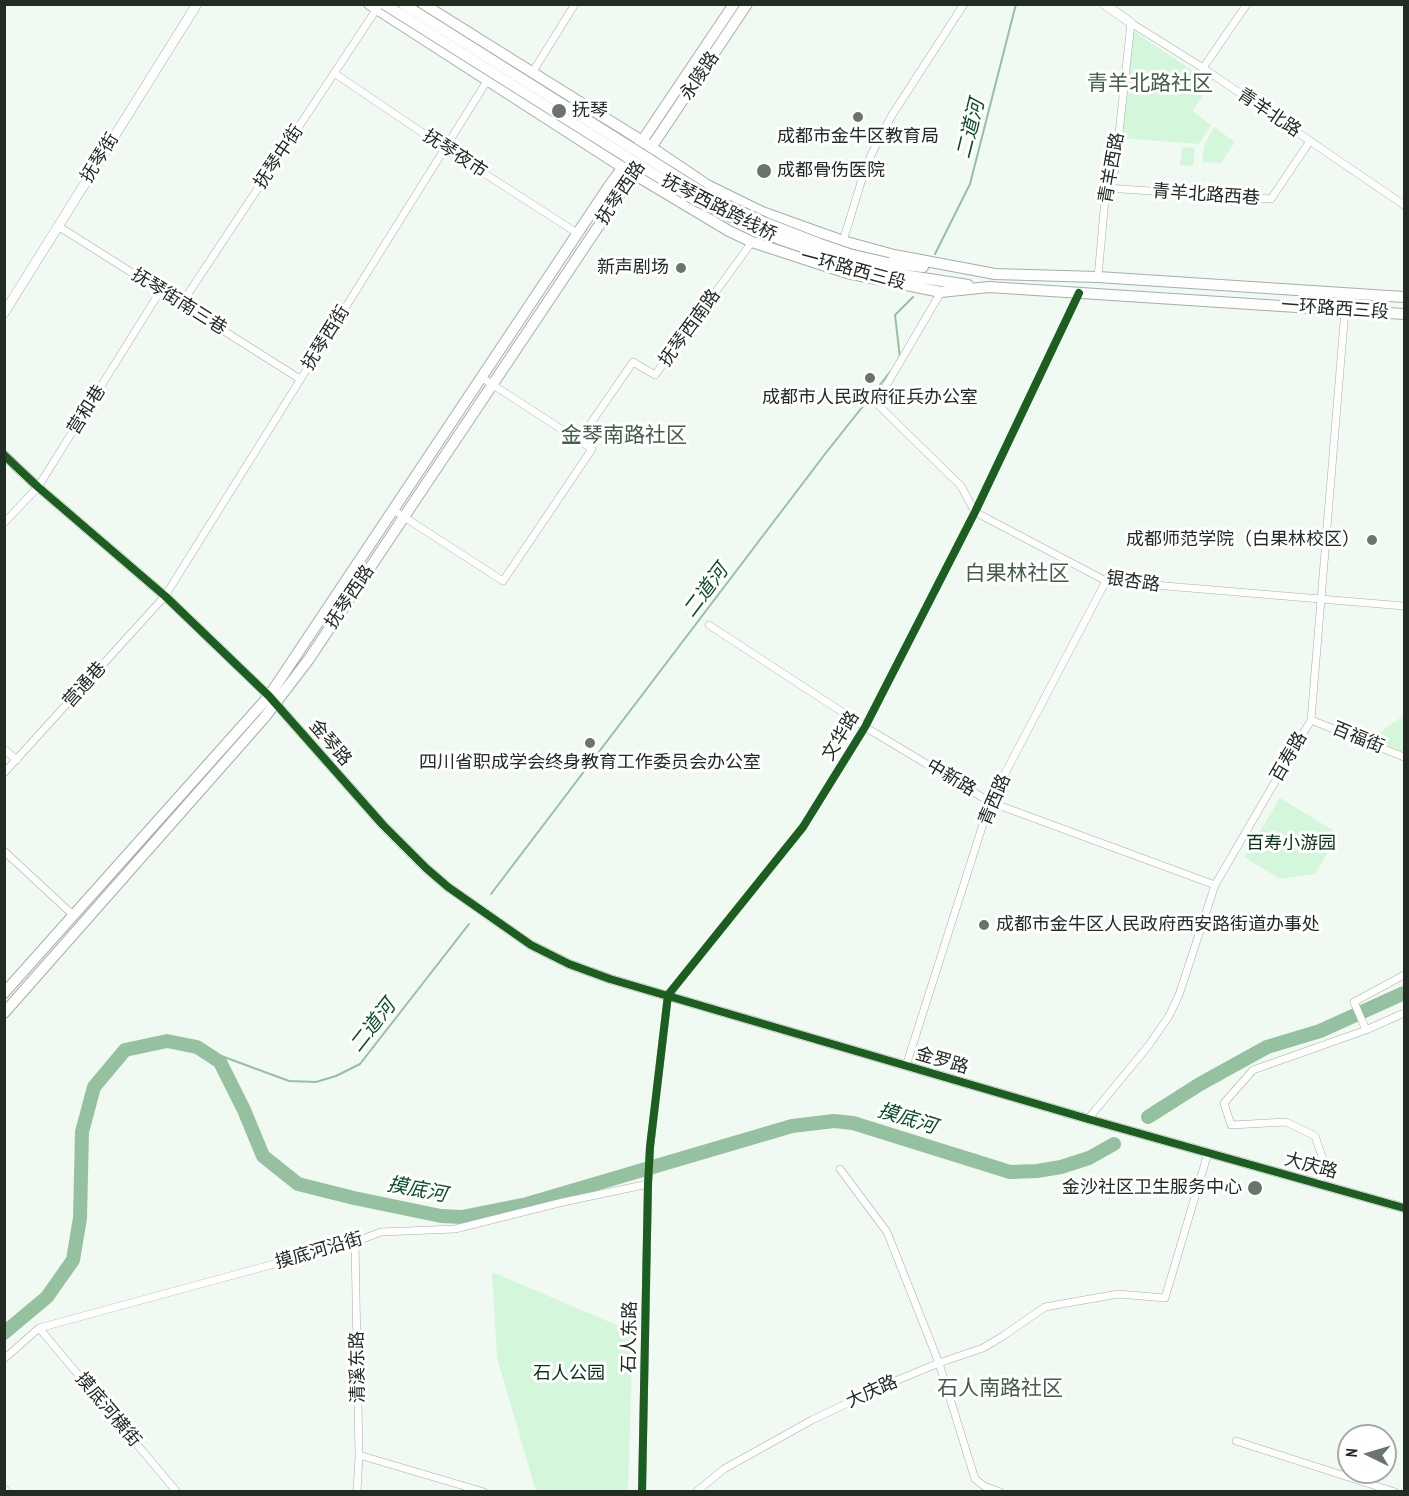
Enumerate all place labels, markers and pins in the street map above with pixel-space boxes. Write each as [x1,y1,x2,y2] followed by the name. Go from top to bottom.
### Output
[572,100,608,122] place label: 抚琴
[550,102,568,120] marker: 抚琴
[851,110,865,124] marker: 成都市金牛区教育局
[777,126,939,148] place label: 成都市金牛区教育局
[777,160,885,182] place label: 成都骨伤医院
[755,162,773,180] marker: 成都骨伤医院
[597,257,669,279] place label: 新声剧场
[674,261,688,275] marker: 新声剧场
[863,371,877,385] marker: 成都市人民政府征兵办公室
[762,387,978,409] place label: 成都市人民政府征兵办公室
[1126,529,1360,551] place label: 成都师范学院（白果林校区）
[1365,533,1379,547] marker: 成都师范学院（白果林校区）
[583,736,597,750] marker: 四川省职成学会终身教育工作委员会办公室
[419,752,761,774] place label: 四川省职成学会终身教育工作委员会办公室
[996,914,1320,936] place label: 成都市金牛区人民政府西安路街道办事处
[977,918,991,932] marker: 成都市金牛区人民政府西安路街道办事处
[1062,1177,1242,1199] place label: 金沙社区卫生服务中心
[1246,1179,1264,1197] marker: 金沙社区卫生服务中心

